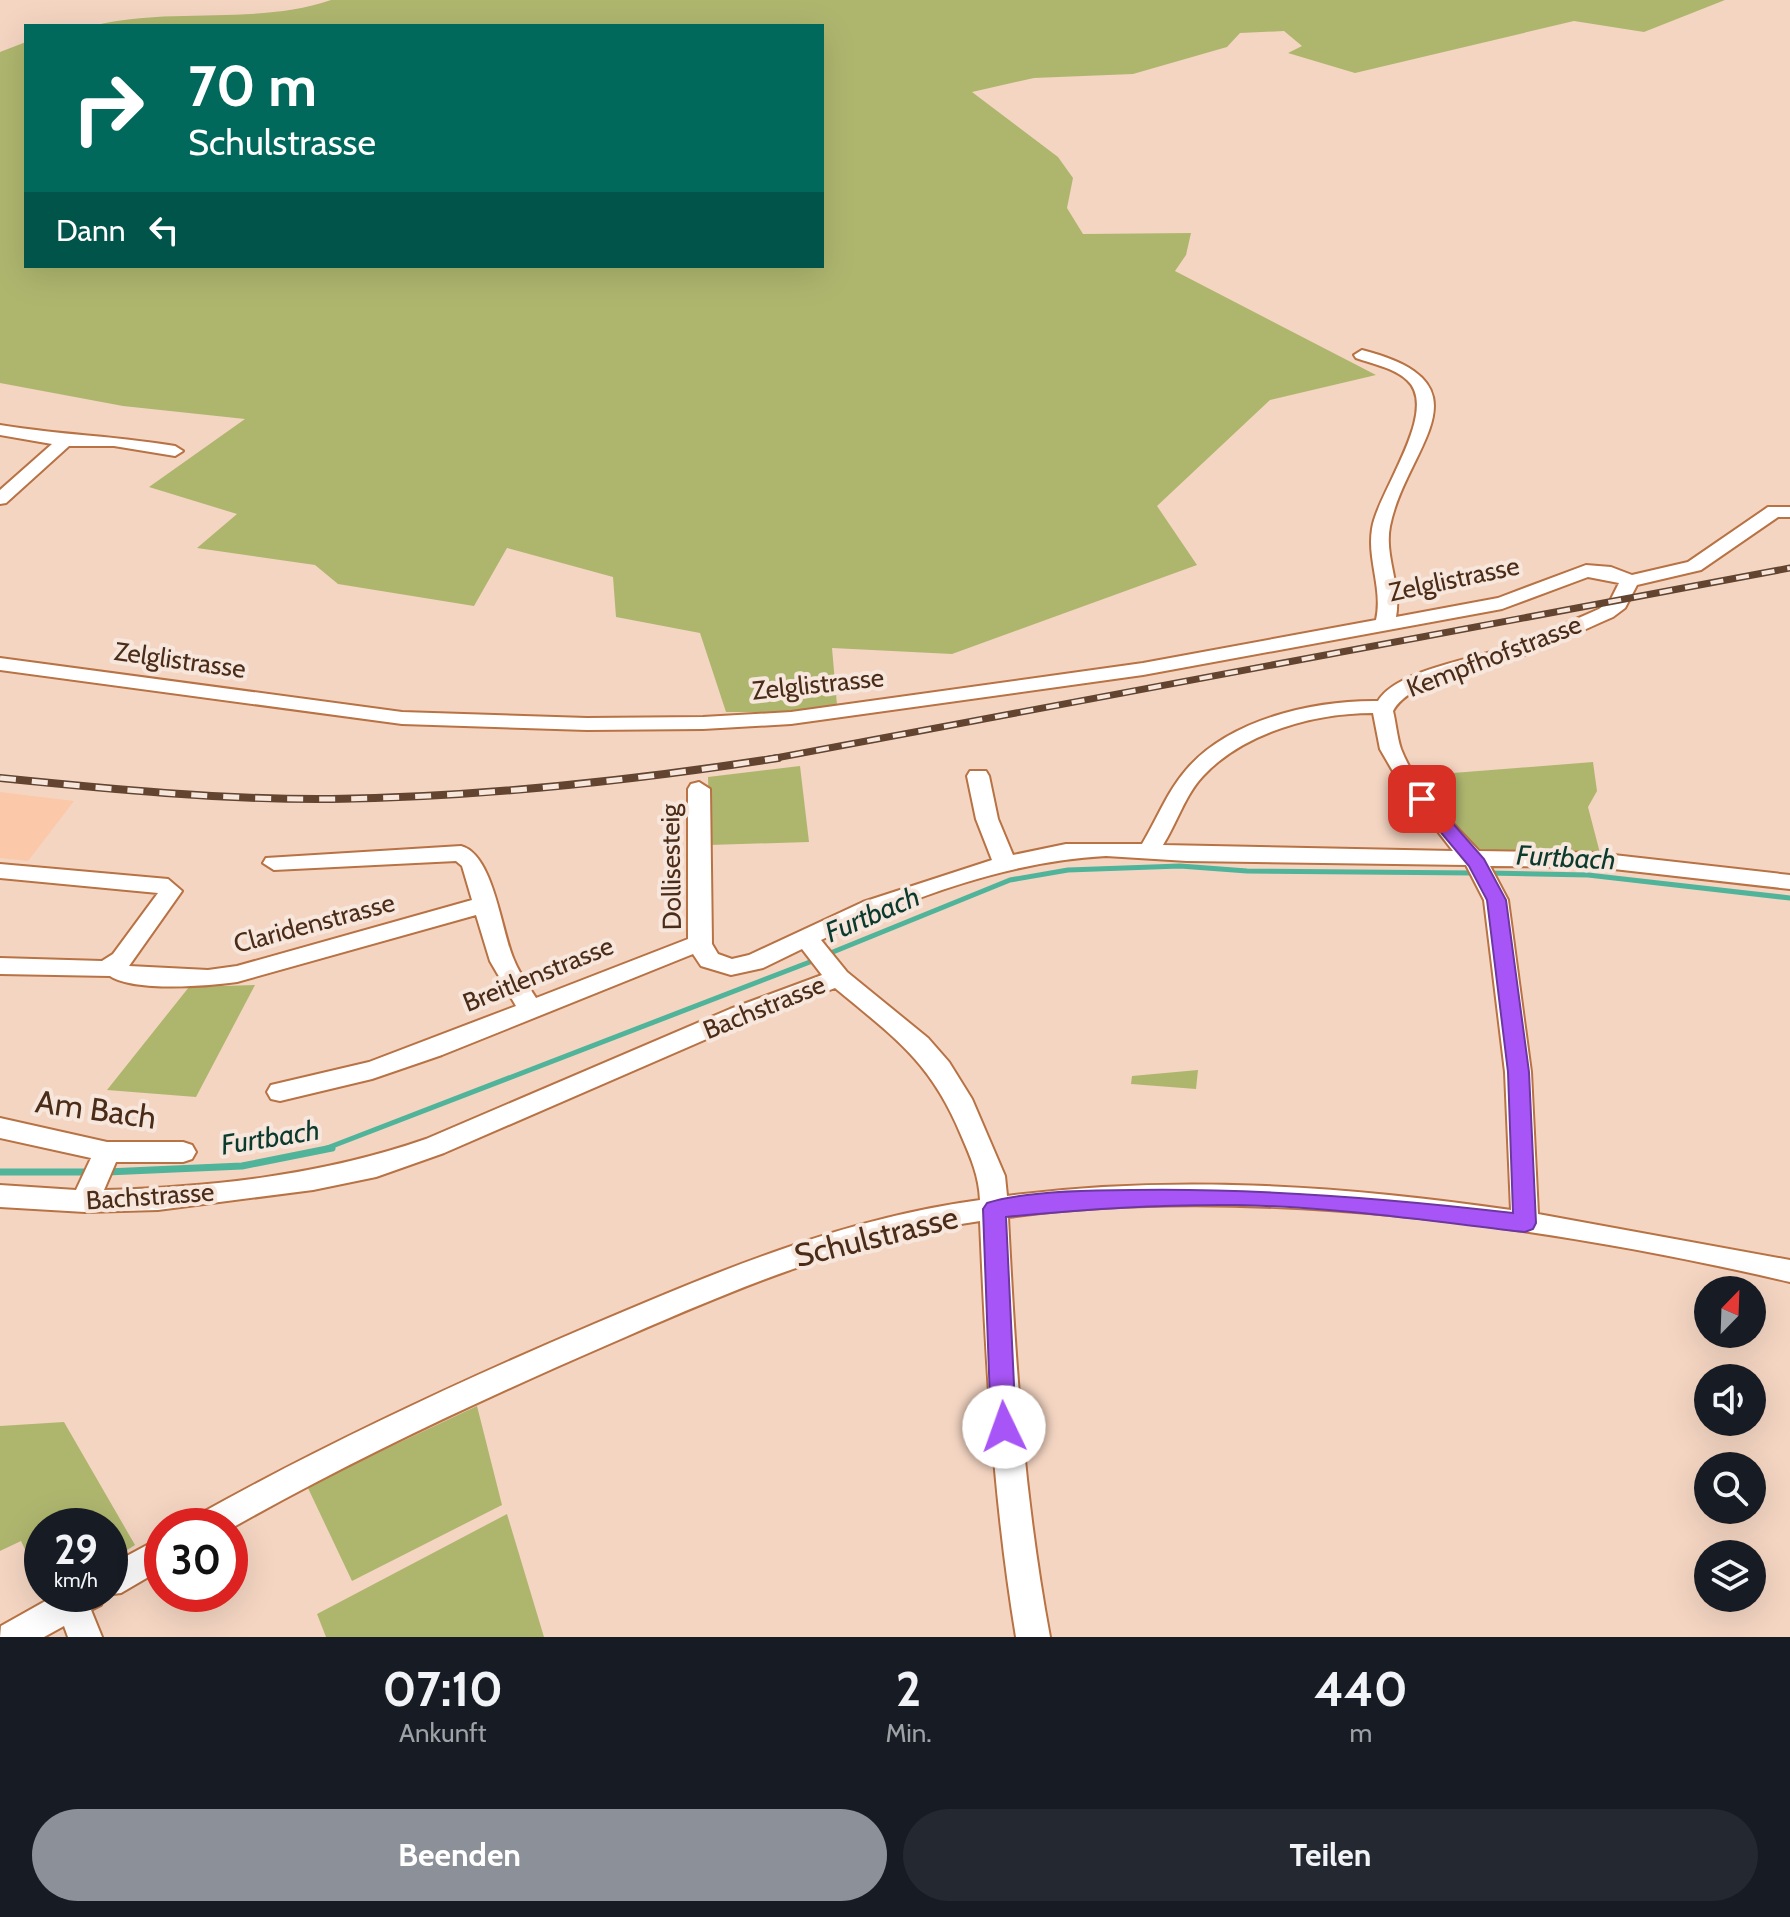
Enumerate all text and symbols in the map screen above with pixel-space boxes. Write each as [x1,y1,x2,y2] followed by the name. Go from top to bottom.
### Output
[188,52,317,120] text: 70 m
[56,56,160,160] icon: right
[188,120,376,164] text: Schulstrasse
[142,208,186,252] icon: left
[56,212,126,249] text: Dann
[1386,550,1522,608] street label: Zelglistrasse
[1402,608,1586,704] street label: Kempfhofstrasse
[112,635,248,685] street label: Zelglistrasse
[750,661,886,707] street label: Zelglistrasse
[1388,765,1456,833] pin
[1400,777,1444,821] icon: arrive
[654,803,688,930] street label: Dollisesteig
[1515,837,1617,877] water label: Furtbach
[820,879,924,949] water label: Furtbach
[230,886,398,960] street label: Claridenstrasse
[458,929,618,1019] street label: Breitlenstrasse
[698,968,830,1046] street label: Bachstrasse
[33,1081,159,1137] street label: Am Bach
[218,1112,322,1162] water label: Furtbach
[85,1176,215,1216] street label: Bachstrasse
[790,1197,962,1275] street label: Schulstrasse
[1694,1276,1766,1348] north arrow
[1694,1276,1766,1612] map controls
[1694,1364,1766,1436] button: sound
[962,1385,1046,1469] position arrow
[1694,1452,1766,1524] button: search
[144,1508,248,1612] speed limit sign: 30
[54,1525,98,1574] text: 29
[1694,1540,1766,1612] button: layers
[54,1568,98,1592] text: km/h
[382,1660,503,1718] text: 07:10
[896,1660,921,1718] text: 2
[1314,1660,1408,1718] text: 440
[399,1717,486,1749] text: Ankunft
[885,1717,932,1749] text: Min.
[1349,1717,1372,1749] text: m
[32,1809,887,1901] button: Beenden
[903,1809,1758,1901] button: Teilen

